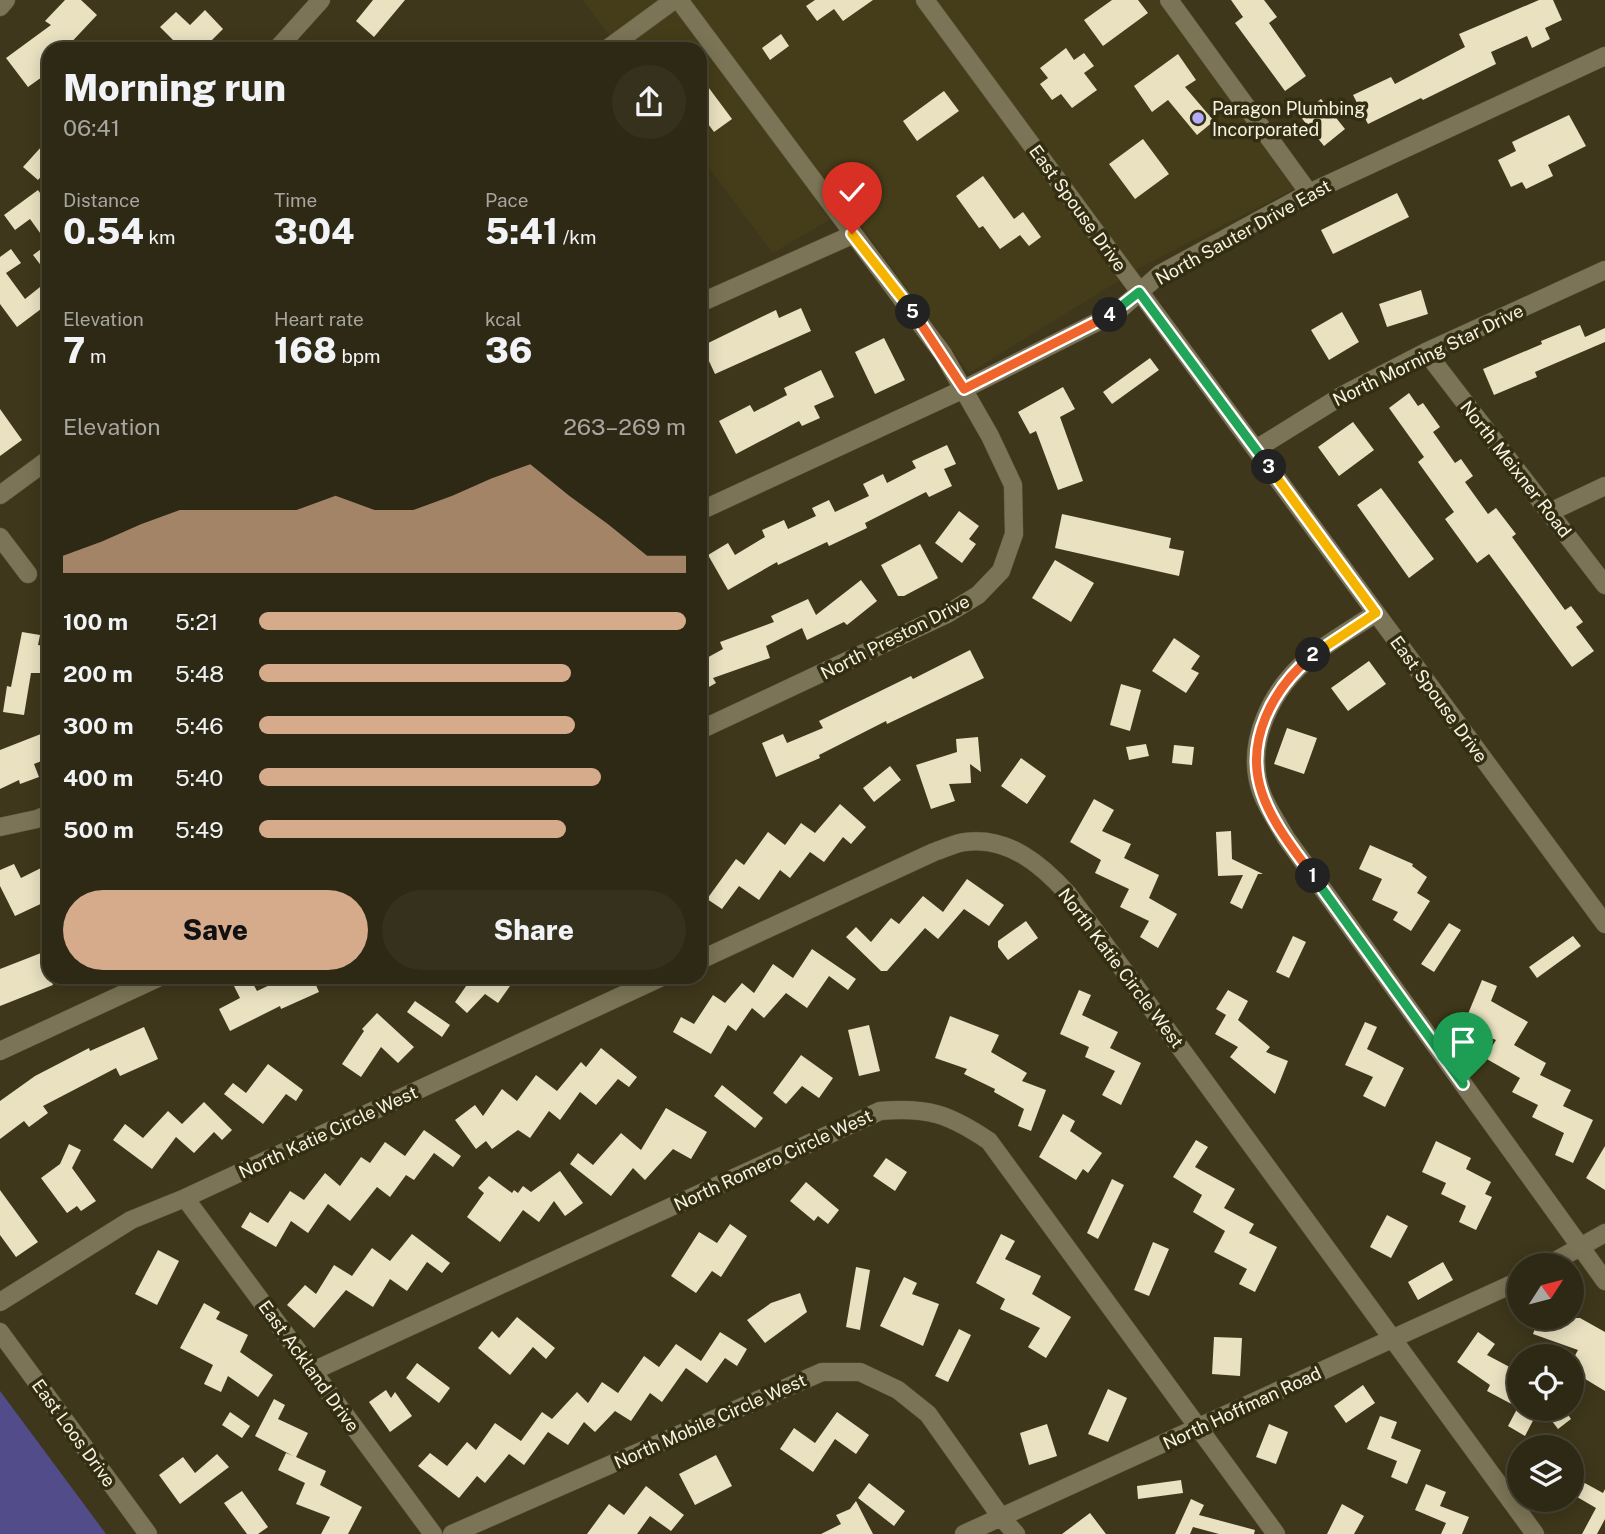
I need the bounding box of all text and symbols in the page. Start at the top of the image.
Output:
text: Morning run [63,65,286,110]
button: share [612,65,686,139]
place label: Paragon Plumbing Incorporated [1212,98,1365,140]
marker: Paragon Plumbing Incorporated [1190,110,1206,126]
text: 06:41 [63,114,120,141]
street label: East Spouse Drive [1025,141,1131,275]
pin [822,162,882,234]
icon: check [833,173,871,211]
street label: North Sauter Drive East [1152,175,1334,289]
text: Distance [63,189,140,211]
text: Time [274,189,317,211]
text: Pace [485,189,528,211]
text: 0.54 [63,211,144,252]
text: 3:04 [274,211,354,252]
text: 5:41 [485,211,558,252]
text: km [144,226,176,248]
text: /km [558,226,596,248]
pin: 5 [895,294,930,330]
pin: 4 [1092,298,1128,332]
text: 5 [906,300,919,322]
street label: North Morning Star Drive [1329,300,1527,410]
text: 4 [1103,303,1116,325]
text: Elevation [63,308,144,330]
text: Heart rate [274,308,364,330]
text: kcal [485,308,522,330]
text: 7 [63,330,85,371]
text: 168 [274,330,337,371]
text: 36 [485,330,532,371]
text: m [85,345,106,367]
text: bpm [337,345,381,367]
street label: North Meixner Road [1456,397,1576,541]
text: Elevation [63,413,161,440]
text: 263–269 m [563,413,686,440]
pin: 3 [1252,449,1286,484]
text: 3 [1262,455,1275,477]
street label: North Preston Drive [817,590,973,684]
text: 100 m [63,608,128,635]
text: 5:21 [175,608,218,635]
street label: East Spouse Drive [1386,632,1492,766]
pin: 2 [1296,638,1330,672]
text: 2 [1306,643,1319,665]
text: 200 m [63,660,133,687]
text: 5:48 [175,660,224,687]
text: 300 m [63,712,134,739]
text: 5:46 [175,712,224,739]
text: 400 m [63,764,133,791]
text: 5:40 [175,764,223,791]
text: 500 m [63,816,134,843]
text: 5:49 [175,816,224,843]
pin: 1 [1296,858,1330,894]
text: 1 [1308,864,1317,886]
street label: North Katie Circle West [1054,884,1188,1052]
button: Save [63,890,368,970]
button: Share [382,890,686,970]
pin [1433,1012,1493,1084]
icon: arrive [1444,1023,1482,1061]
street label: North Katie Circle West [235,1081,421,1183]
street label: North Romero Circle West [671,1105,875,1215]
north arrow [1507,1253,1584,1330]
map controls [1507,1253,1584,1512]
street label: East Ackland Drive [254,1296,364,1436]
button: locate [1507,1344,1584,1421]
street label: North Hoffman Road [1159,1362,1325,1454]
street label: North Mobile Circle West [611,1369,809,1473]
street label: East Loos Drive [28,1375,120,1491]
button: layers [1507,1435,1584,1512]

